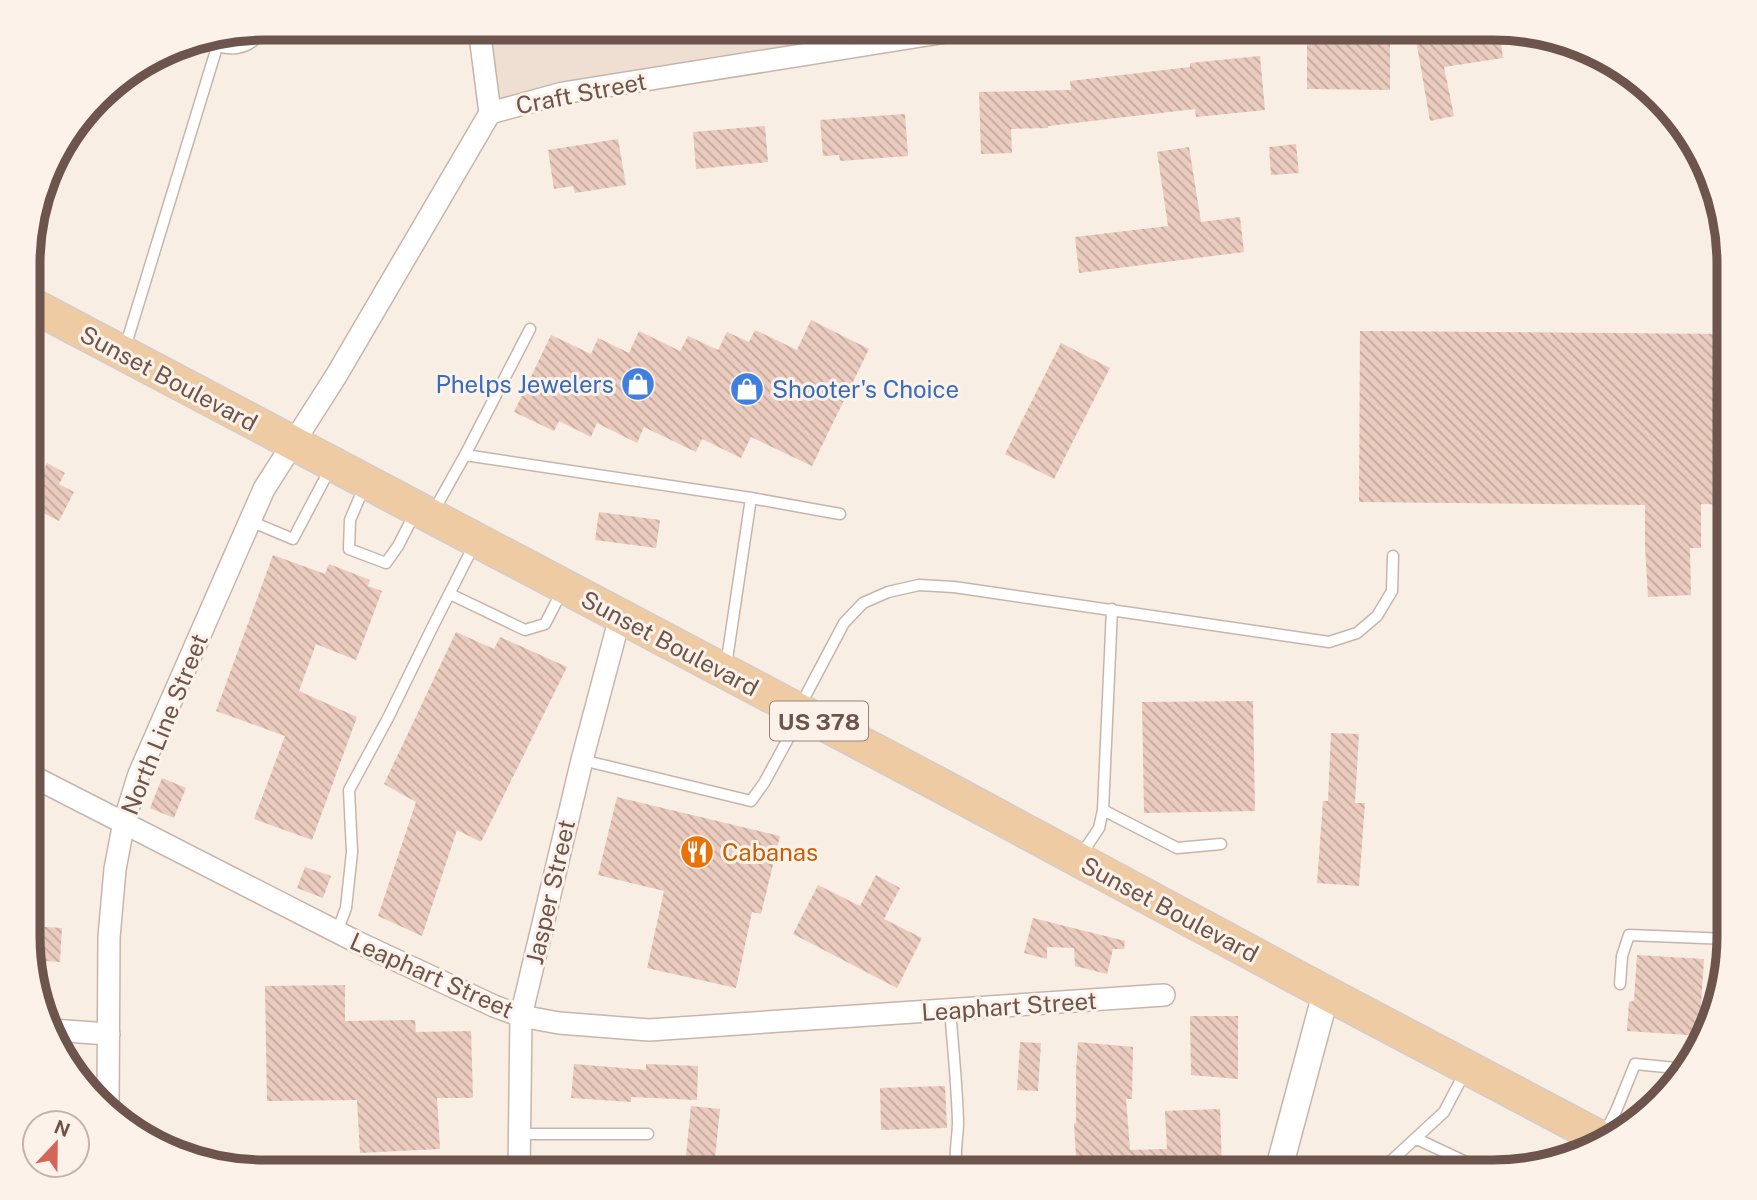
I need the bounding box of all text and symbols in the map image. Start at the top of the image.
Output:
street label: Craft Street [513,67,649,119]
street label: Sunset Boulevard [76,319,262,437]
shop icon: Phelps Jewelers [619,365,657,403]
place label: Phelps Jewelers [435,370,614,398]
shop icon: Shooter's Choice [728,370,766,408]
place label: Shooter's Choice [772,375,959,403]
street label: Sunset Boulevard [577,584,763,702]
street label: North Line Street [115,629,213,819]
road number: US 378 [770,702,868,740]
street label: Jasper Street [520,817,580,967]
restaurant icon: Cabanas [678,833,716,871]
place label: Cabanas [722,838,818,866]
street label: Sunset Boulevard [1077,850,1263,968]
street label: Leaphart Street [346,926,518,1024]
street label: Leaphart Street [920,986,1098,1026]
north arrow [21,1109,91,1179]
text: N [51,1115,73,1141]

